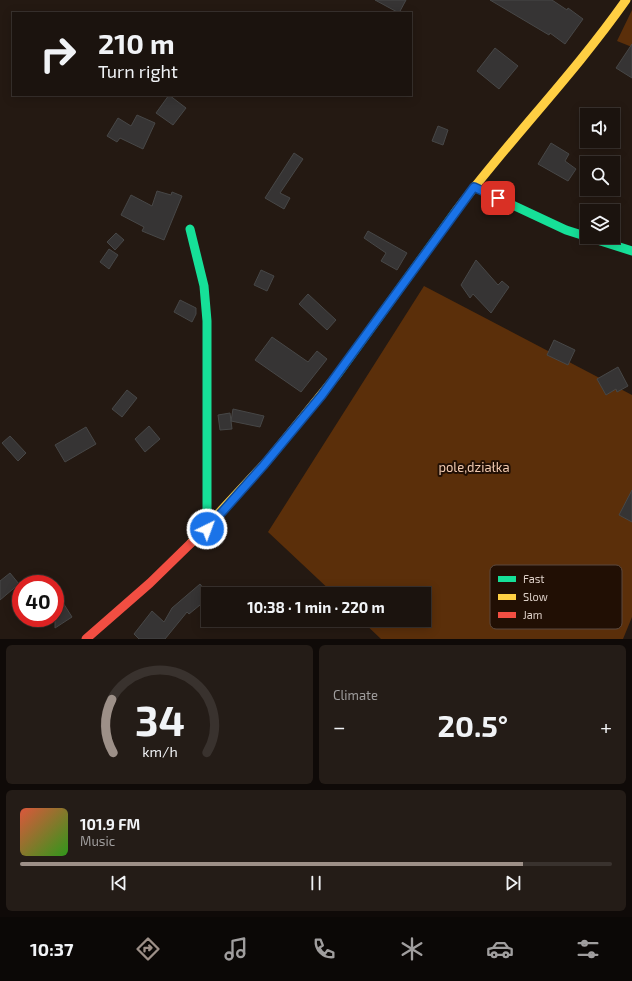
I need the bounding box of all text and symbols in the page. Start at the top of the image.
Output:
text: 210 m [98,26,175,60]
icon: right [32,28,84,80]
text: Turn right [98,60,178,82]
map controls [580,108,620,244]
button: sound [580,108,620,148]
button: search [580,156,620,196]
pin [481,181,515,215]
icon: arrive [487,187,509,209]
button: layers [580,204,620,244]
park label: pole,działka [438,459,510,475]
position arrow [186,508,228,550]
legend [490,565,622,629]
text: Fast [523,572,545,585]
speed limit sign: 40 [12,575,64,627]
text: Slow [523,590,548,603]
text: 10:38 · 1 min · 220 m [247,598,385,616]
text: Jam [523,608,542,621]
text: Climate [333,687,378,703]
text: 34 [134,693,185,743]
text: 20.5° [438,707,508,743]
text: − [333,713,346,739]
text: + [600,713,612,739]
text: km/h [142,742,177,759]
text: 101.9 FM [80,815,140,833]
text: Music [80,833,115,849]
icon: previous [108,872,130,894]
icon: pause [305,872,327,894]
icon: next [502,872,524,894]
icon: directions [134,935,162,963]
icon: music [222,935,250,963]
icon: phone [310,935,338,963]
icon: climate [398,935,426,963]
icon: car [486,935,514,963]
icon: filters [574,935,602,963]
text: 10:37 [30,938,74,960]

